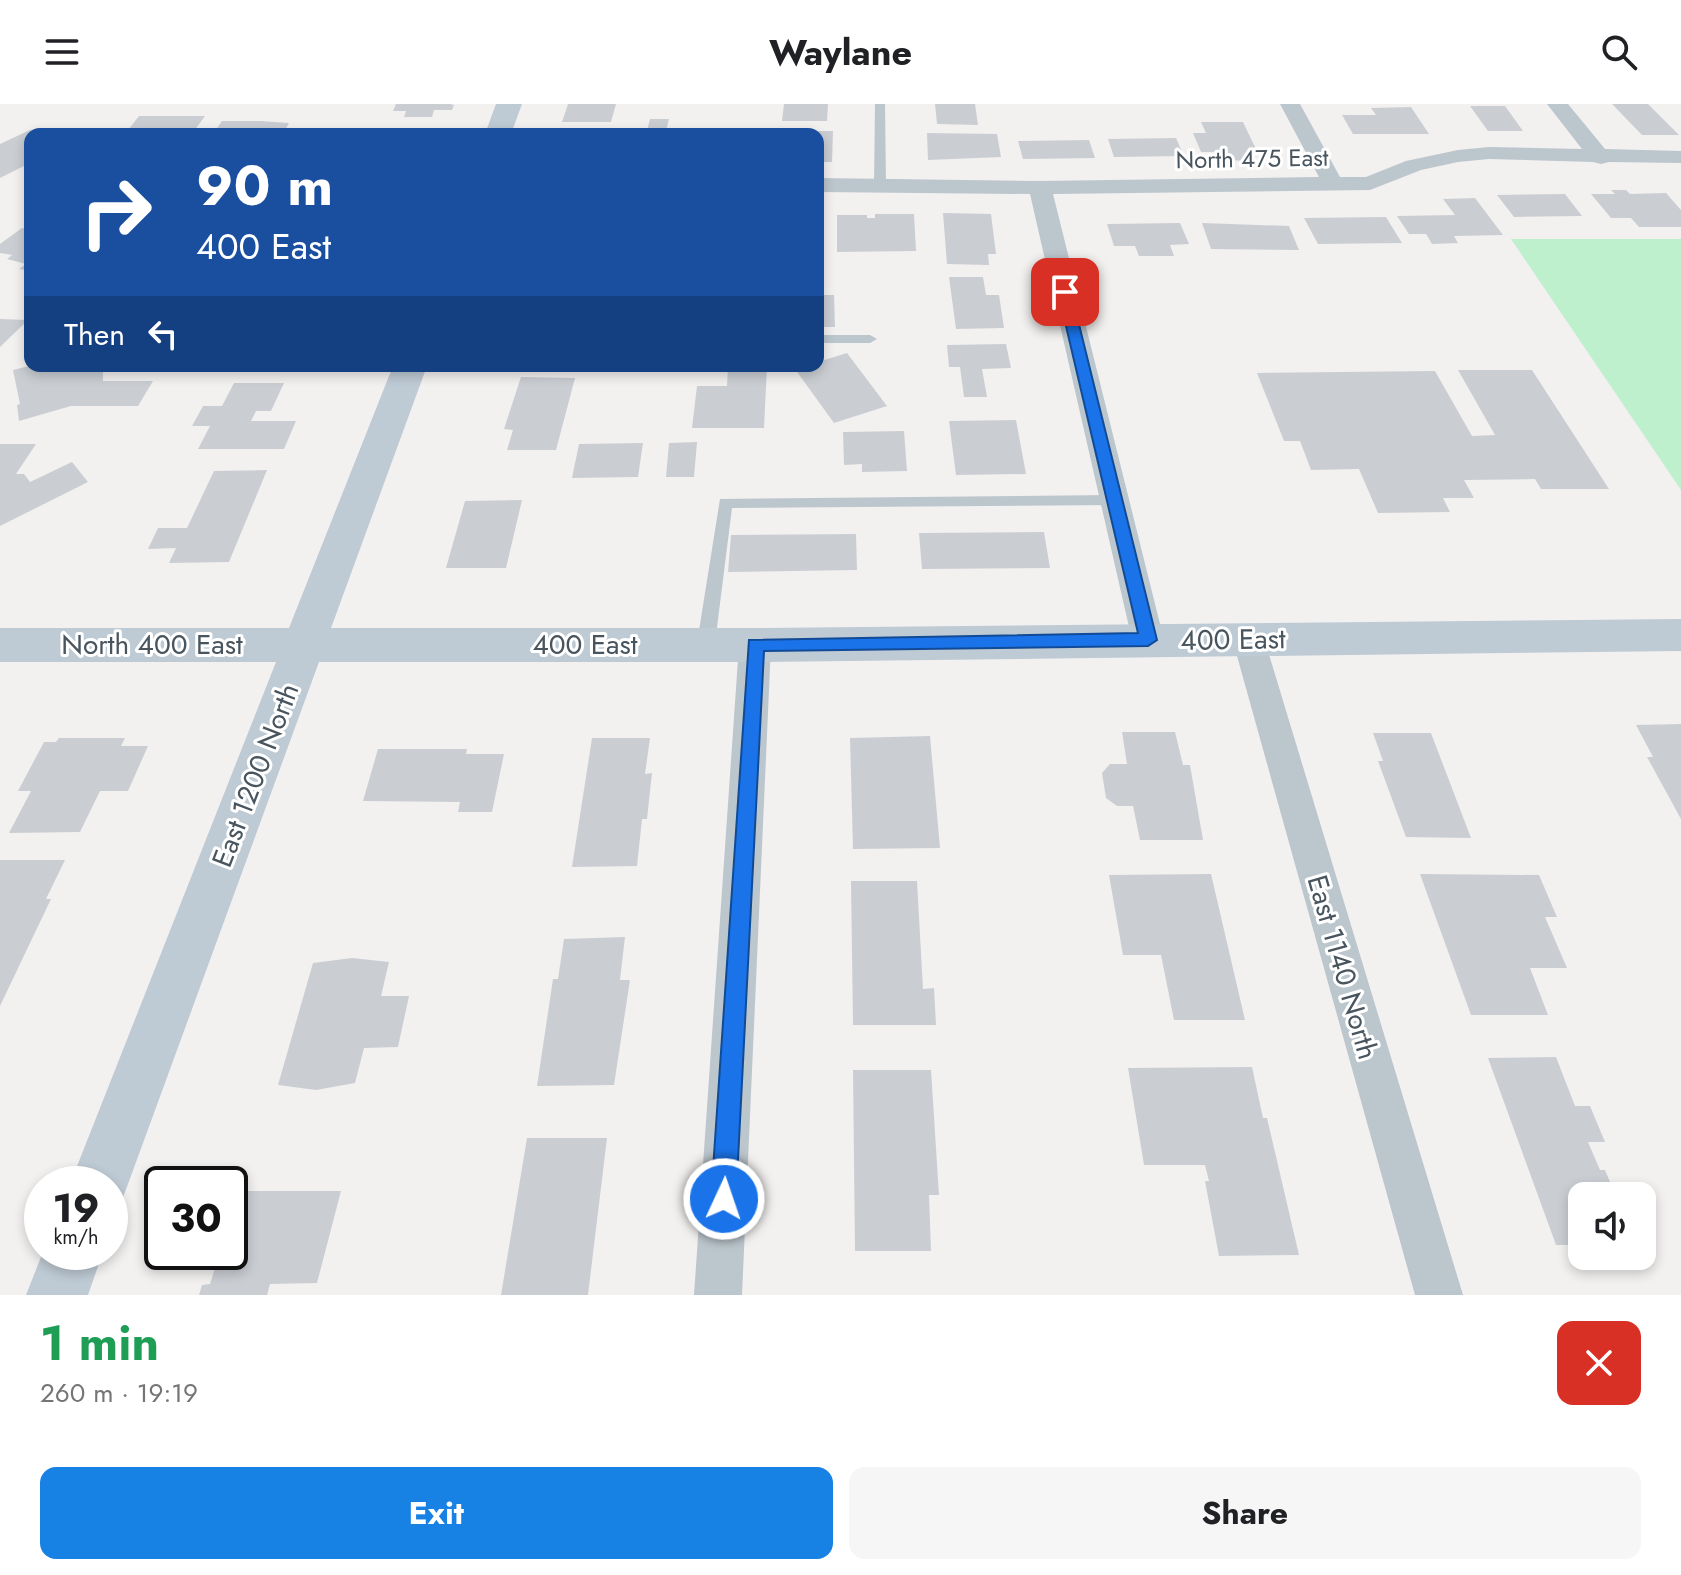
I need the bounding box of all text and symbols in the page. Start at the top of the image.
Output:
text: Waylane [769,26,912,78]
icon: menu [40,30,84,74]
icon: search [1597,30,1641,74]
street label: North 475 East [1175,140,1329,177]
text: 90 m [196,145,333,226]
icon: right [64,160,168,264]
text: 400 East [196,220,331,272]
pin [1031,258,1099,326]
icon: arrive [1043,270,1087,314]
icon: left [141,312,185,356]
text: Then [64,313,125,356]
street label: 400 East [1180,618,1286,661]
street label: North 400 East [61,624,243,665]
street label: 400 East [532,624,638,665]
street label: East 1200 North [202,677,309,873]
street label: East 1140 North [1297,870,1388,1064]
position arrow [682,1157,766,1241]
speed limit sign: 30 [144,1166,248,1270]
text: 19 [52,1179,100,1237]
map controls [1568,1182,1656,1270]
button: sound [1568,1182,1656,1270]
text: km/h [53,1223,99,1252]
text: 1 min [40,1309,159,1378]
button: close [1557,1321,1641,1405]
text: 260 m · 19:19 [40,1374,198,1412]
button: Exit [40,1467,833,1559]
button: Share [849,1467,1641,1559]

